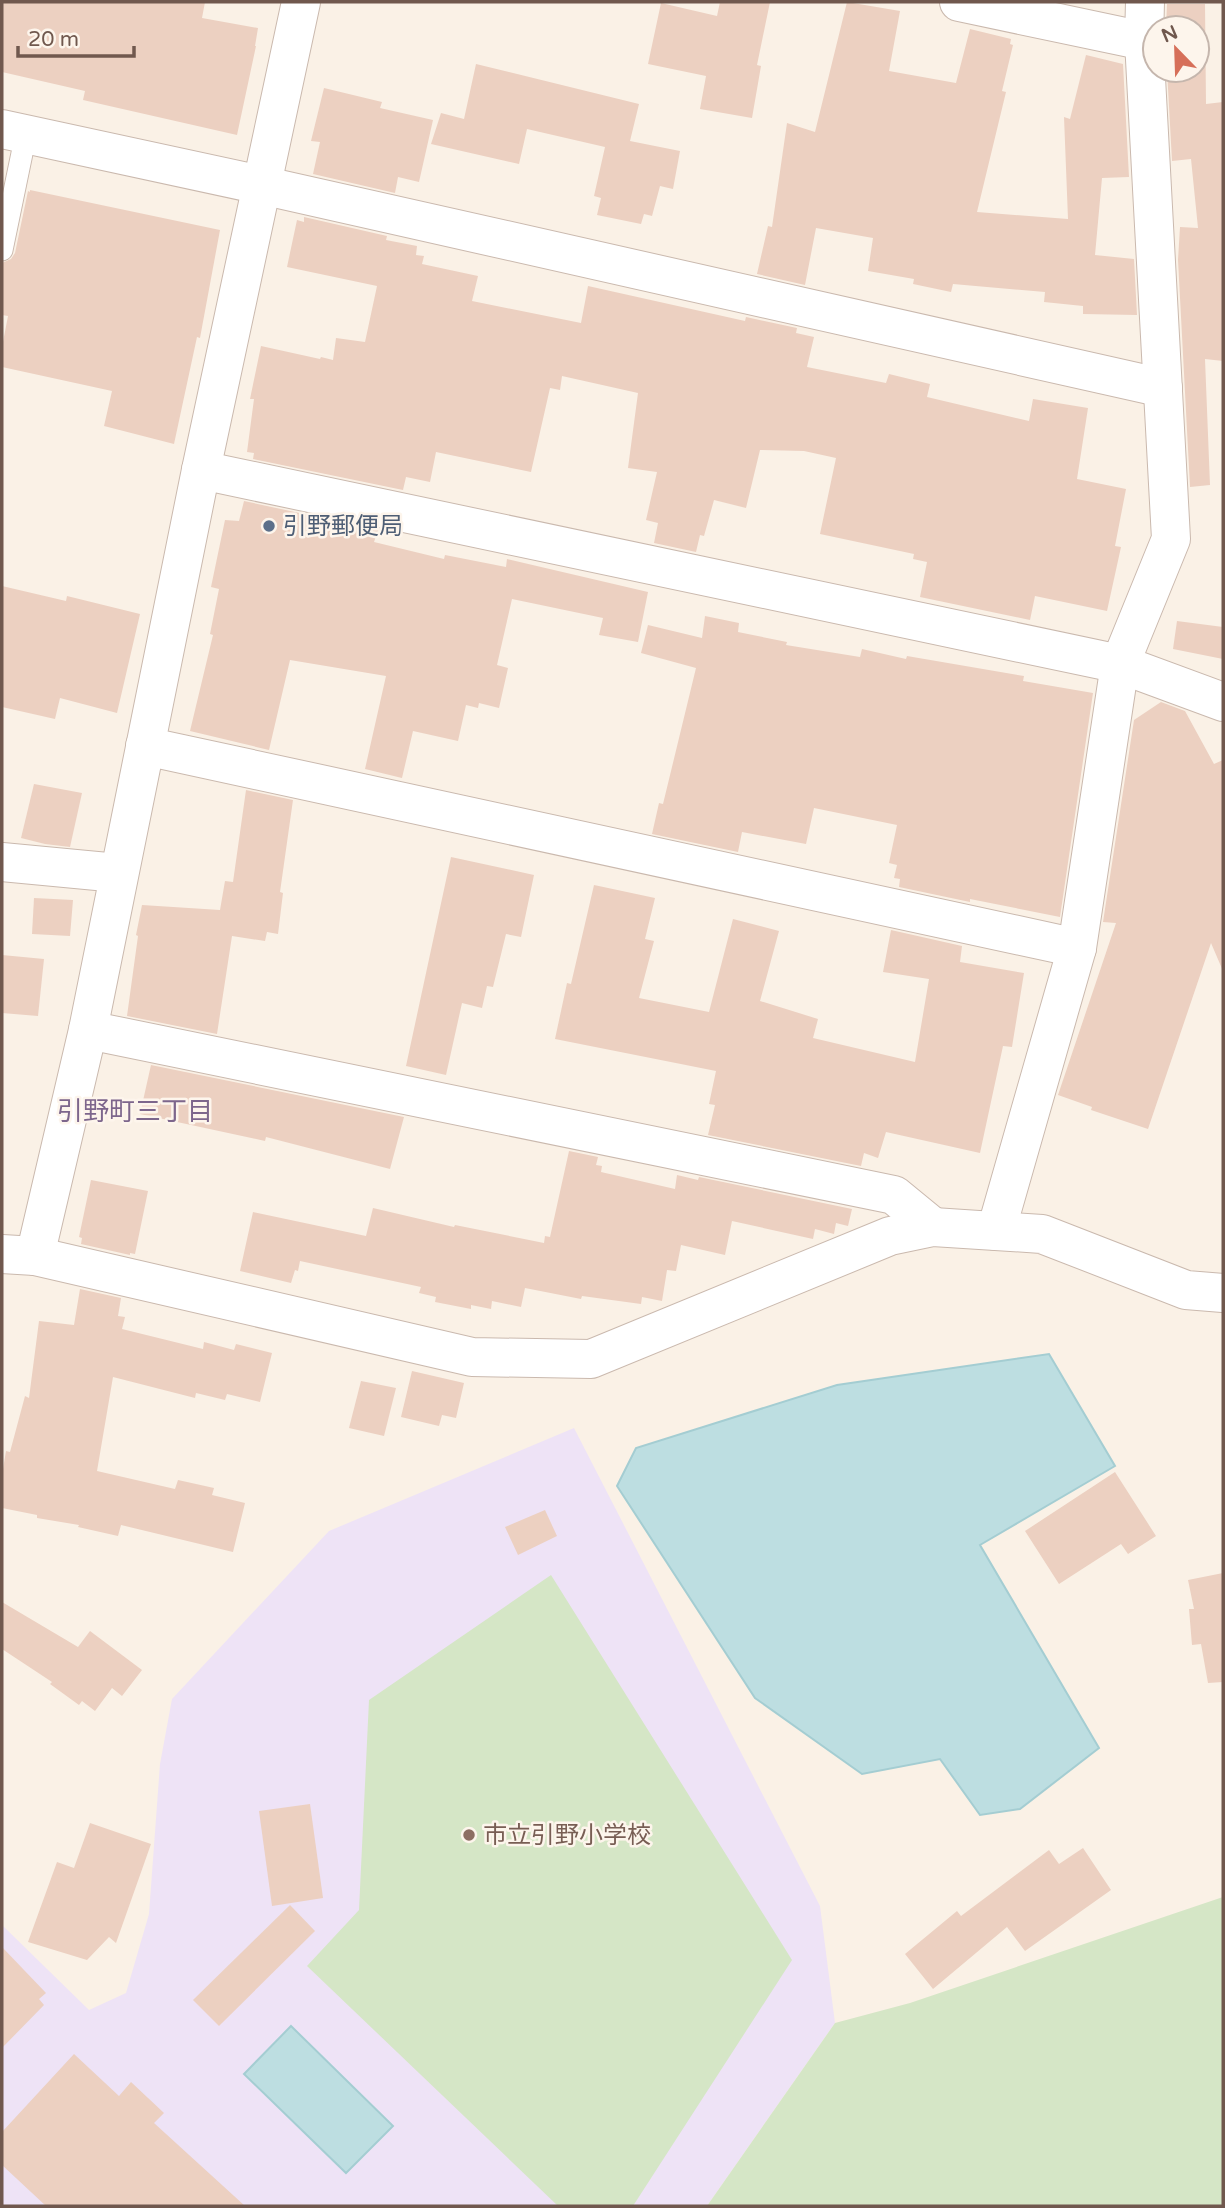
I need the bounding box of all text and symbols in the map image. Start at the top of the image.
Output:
scale bar [18,14,133,58]
north arrow [1141,14,1211,84]
text: N [1158,21,1181,47]
text: 20 m [28,27,79,52]
place label: 引野郵便局 [283,512,403,541]
marker: 引野郵便局 [261,518,277,534]
district label: 引野町三丁目 [57,1096,213,1127]
place label: 市立引野小学校 [483,1821,651,1850]
marker: 市立引野小学校 [461,1827,477,1843]

